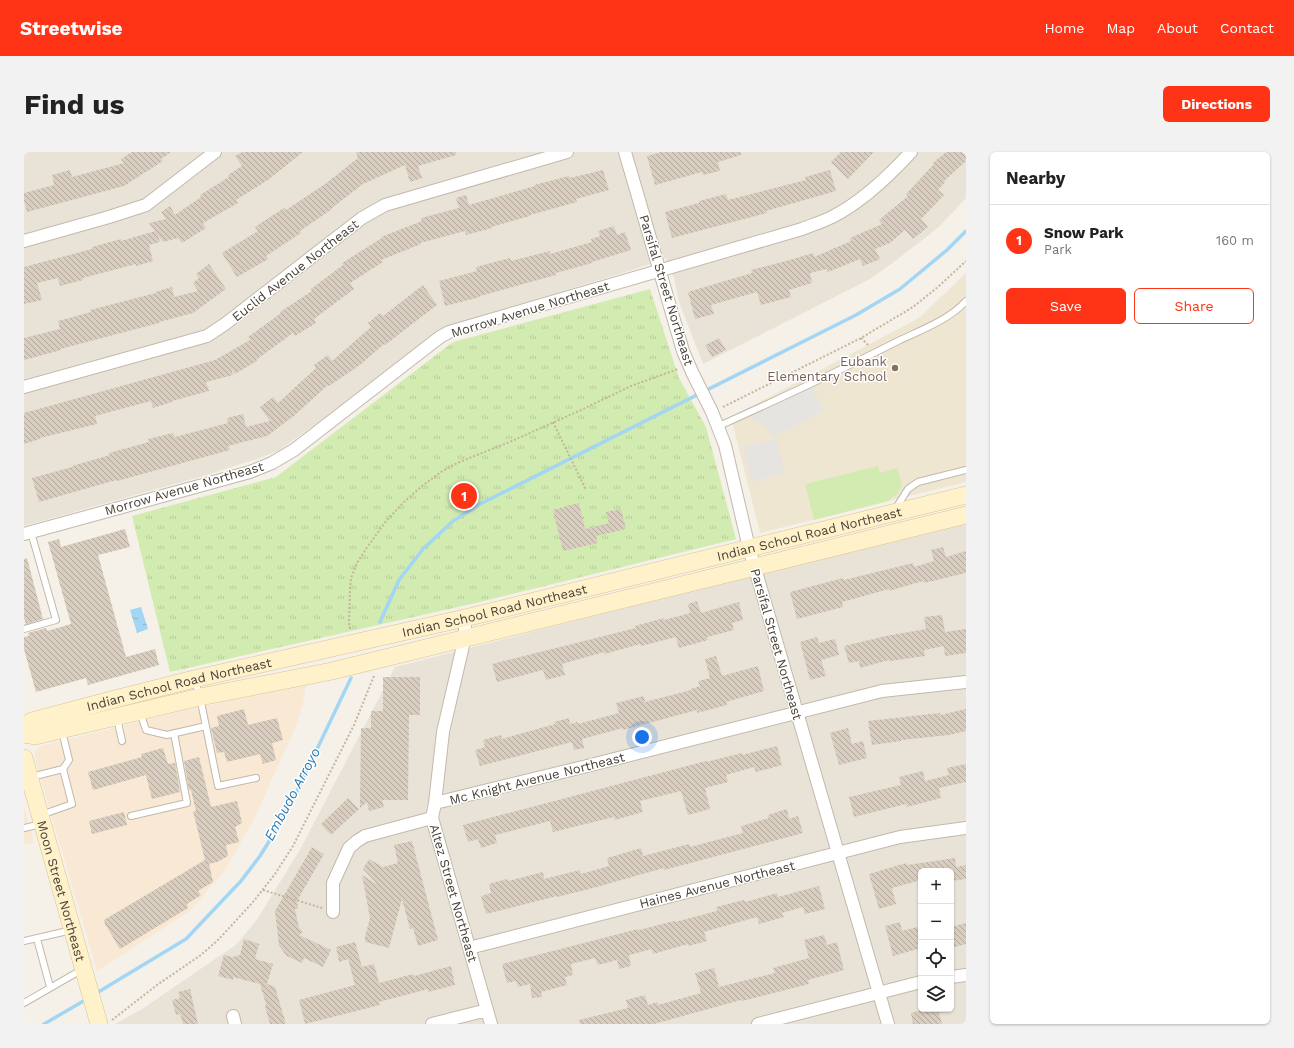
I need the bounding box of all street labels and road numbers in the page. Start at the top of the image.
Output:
street label: Parsifal Street Northeast [636,213,697,368]
street label: Euclid Avenue Northeast [229,216,362,324]
street label: Morrow Avenue Northeast [449,278,612,341]
street label: Morrow Avenue Northeast [103,458,266,518]
street label: Indian School Road Northeast [715,504,904,564]
street label: Parsifal Street Northeast [748,567,806,722]
street label: Indian School Road Northeast [401,581,589,640]
street label: Indian School Road Northeast [85,655,273,714]
street label: Mc Knight Avenue Northeast [448,749,627,808]
street label: Moon Street Northeast [34,819,88,964]
street label: Altez Street Northeast [427,822,481,964]
street label: Haines Avenue Northeast [638,858,797,911]

